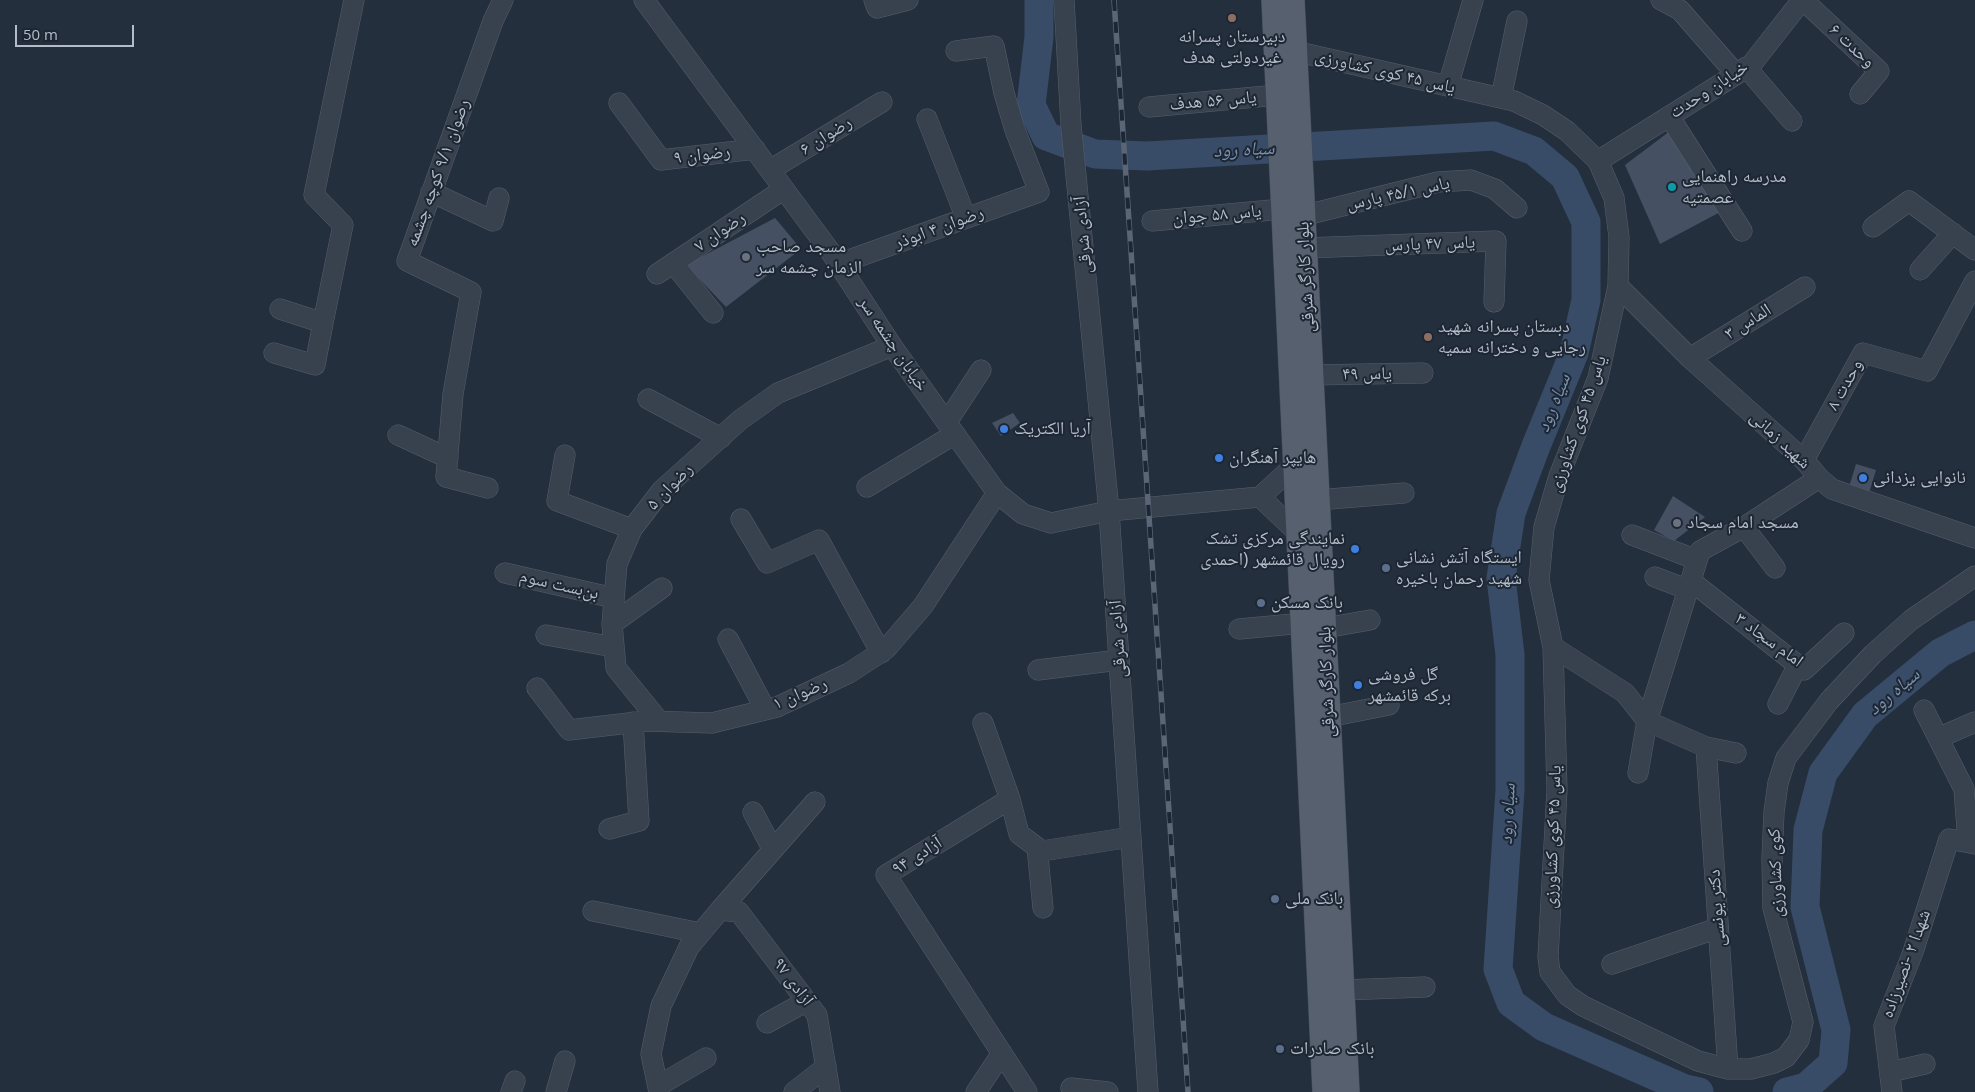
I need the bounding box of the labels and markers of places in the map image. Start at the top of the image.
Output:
marker: دبیرستان پسرانه غیردولتی هدف [1226,12,1238,24]
place label: دبیرستان پسرانه غیردولتی هدف [1178,26,1286,68]
place label: مدرسه راهنمایی عصمتیه [1682,166,1787,208]
marker: مدرسه راهنمایی عصمتیه [1666,181,1678,193]
place label: مسجد صاحب الزمان چشمه سر [756,236,862,278]
marker: مسجد صاحب الزمان چشمه سر [740,251,752,263]
place label: دبستان پسرانه شهید رجایی و دخترانه سمیه [1438,316,1586,358]
marker: دبستان پسرانه شهید رجایی و دخترانه سمیه [1422,331,1434,343]
place label: آریا الکتریک [1014,418,1091,440]
marker: آریا الکتریک [998,423,1010,435]
place label: هایپر آهنگران [1229,447,1316,469]
marker: هایپر آهنگران [1213,452,1225,464]
place label: نانوایی یزدانی [1873,467,1966,489]
marker: نانوایی یزدانی [1857,472,1869,484]
place label: مسجد امام سجاد [1687,512,1799,534]
marker: مسجد امام سجاد [1671,517,1683,529]
place label: نمایندگی مرکزی تشک رویال قائمشهر (احمدی [1200,528,1345,570]
marker: نمایندگی مرکزی تشک رویال قائمشهر (احمدی [1349,543,1361,555]
place label: ایستگاه آتش نشانی شهید رحمان باخیره [1396,547,1522,590]
marker: ایستگاه آتش نشانی شهید رحمان باخیره [1380,562,1392,574]
place label: بانک مسکن [1271,592,1343,614]
marker: بانک مسکن [1255,597,1267,609]
place label: گل فروشی برکه قائمشهر [1368,664,1451,706]
marker: گل فروشی برکه قائمشهر [1352,679,1364,691]
place label: بانک ملی [1285,888,1343,910]
marker: بانک ملی [1269,893,1281,905]
place label: بانک صادرات [1290,1038,1374,1060]
marker: بانک صادرات [1274,1043,1286,1055]

